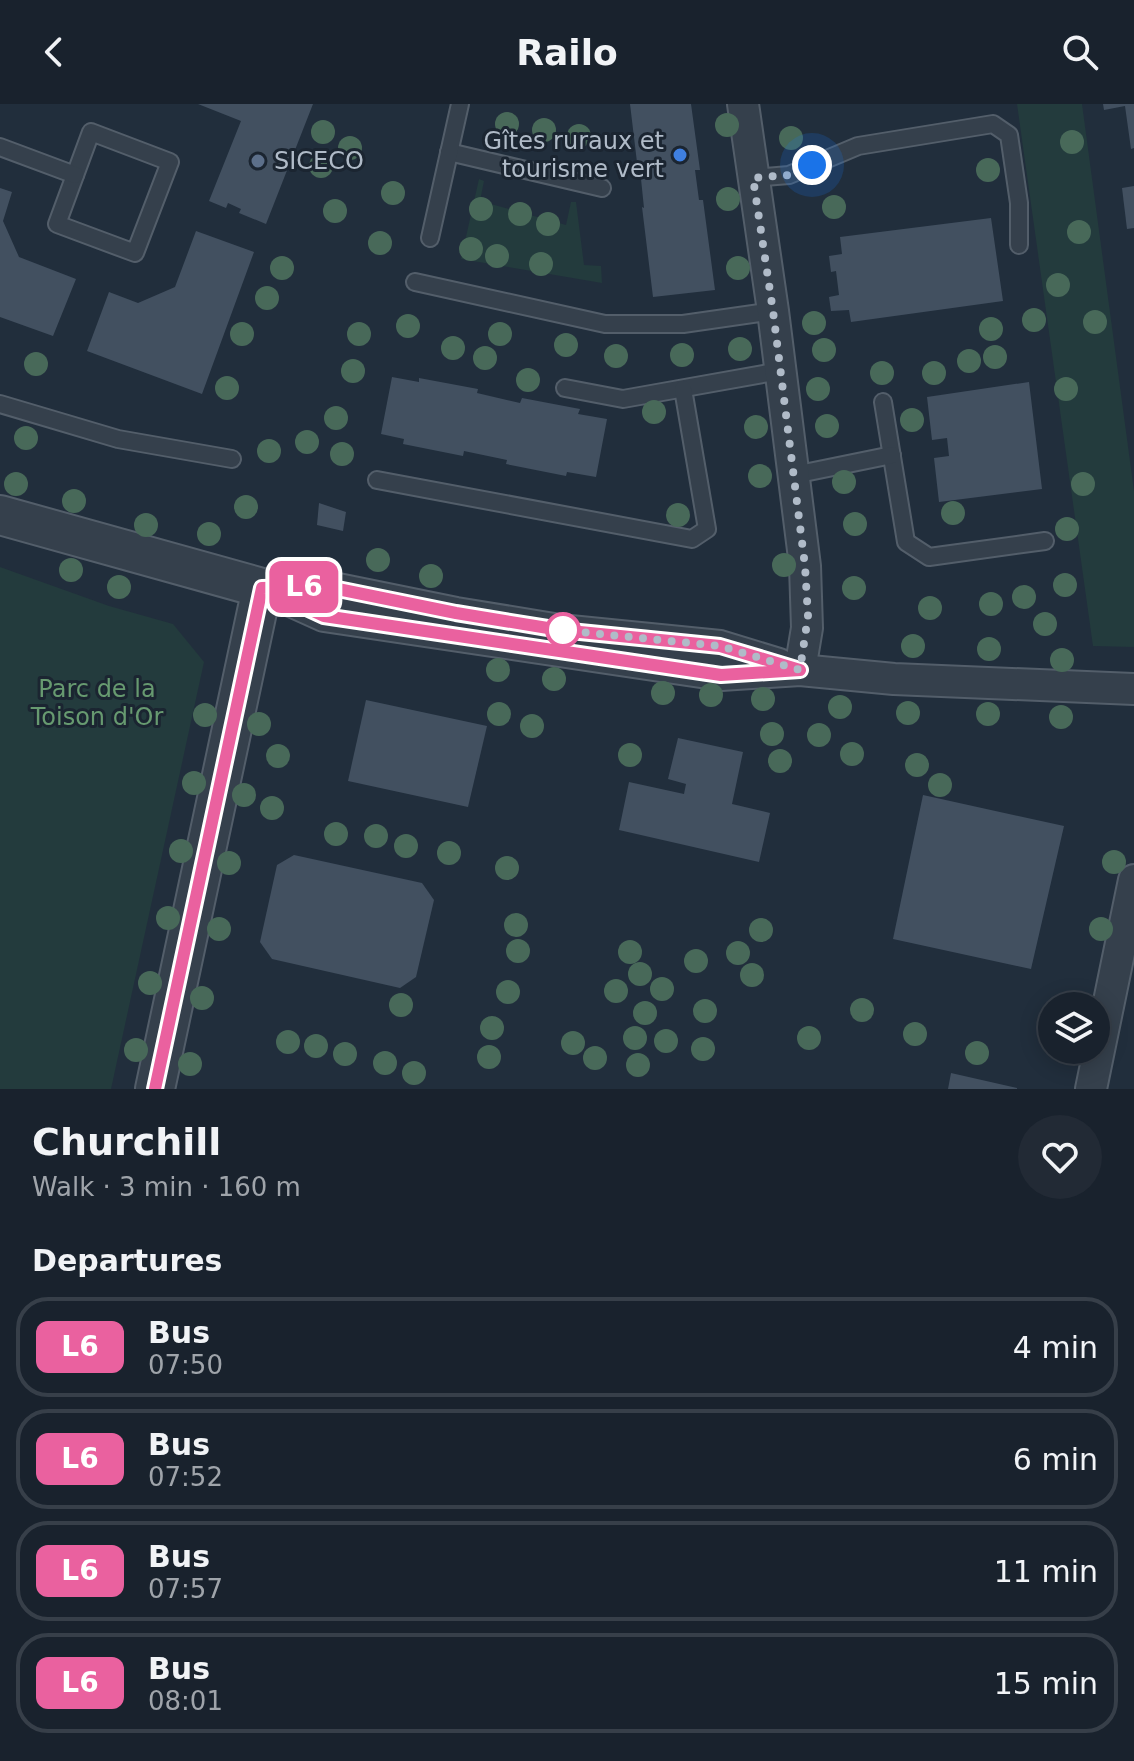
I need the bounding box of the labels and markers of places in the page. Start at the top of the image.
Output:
place label: Gîtes ruraux et tourisme vert [484,127,664,183]
marker: Gîtes ruraux et tourisme vert [671,146,689,164]
place label: SICECO [274,147,364,175]
marker: SICECO [249,152,267,170]
unlabelled marker [546,613,580,647]

